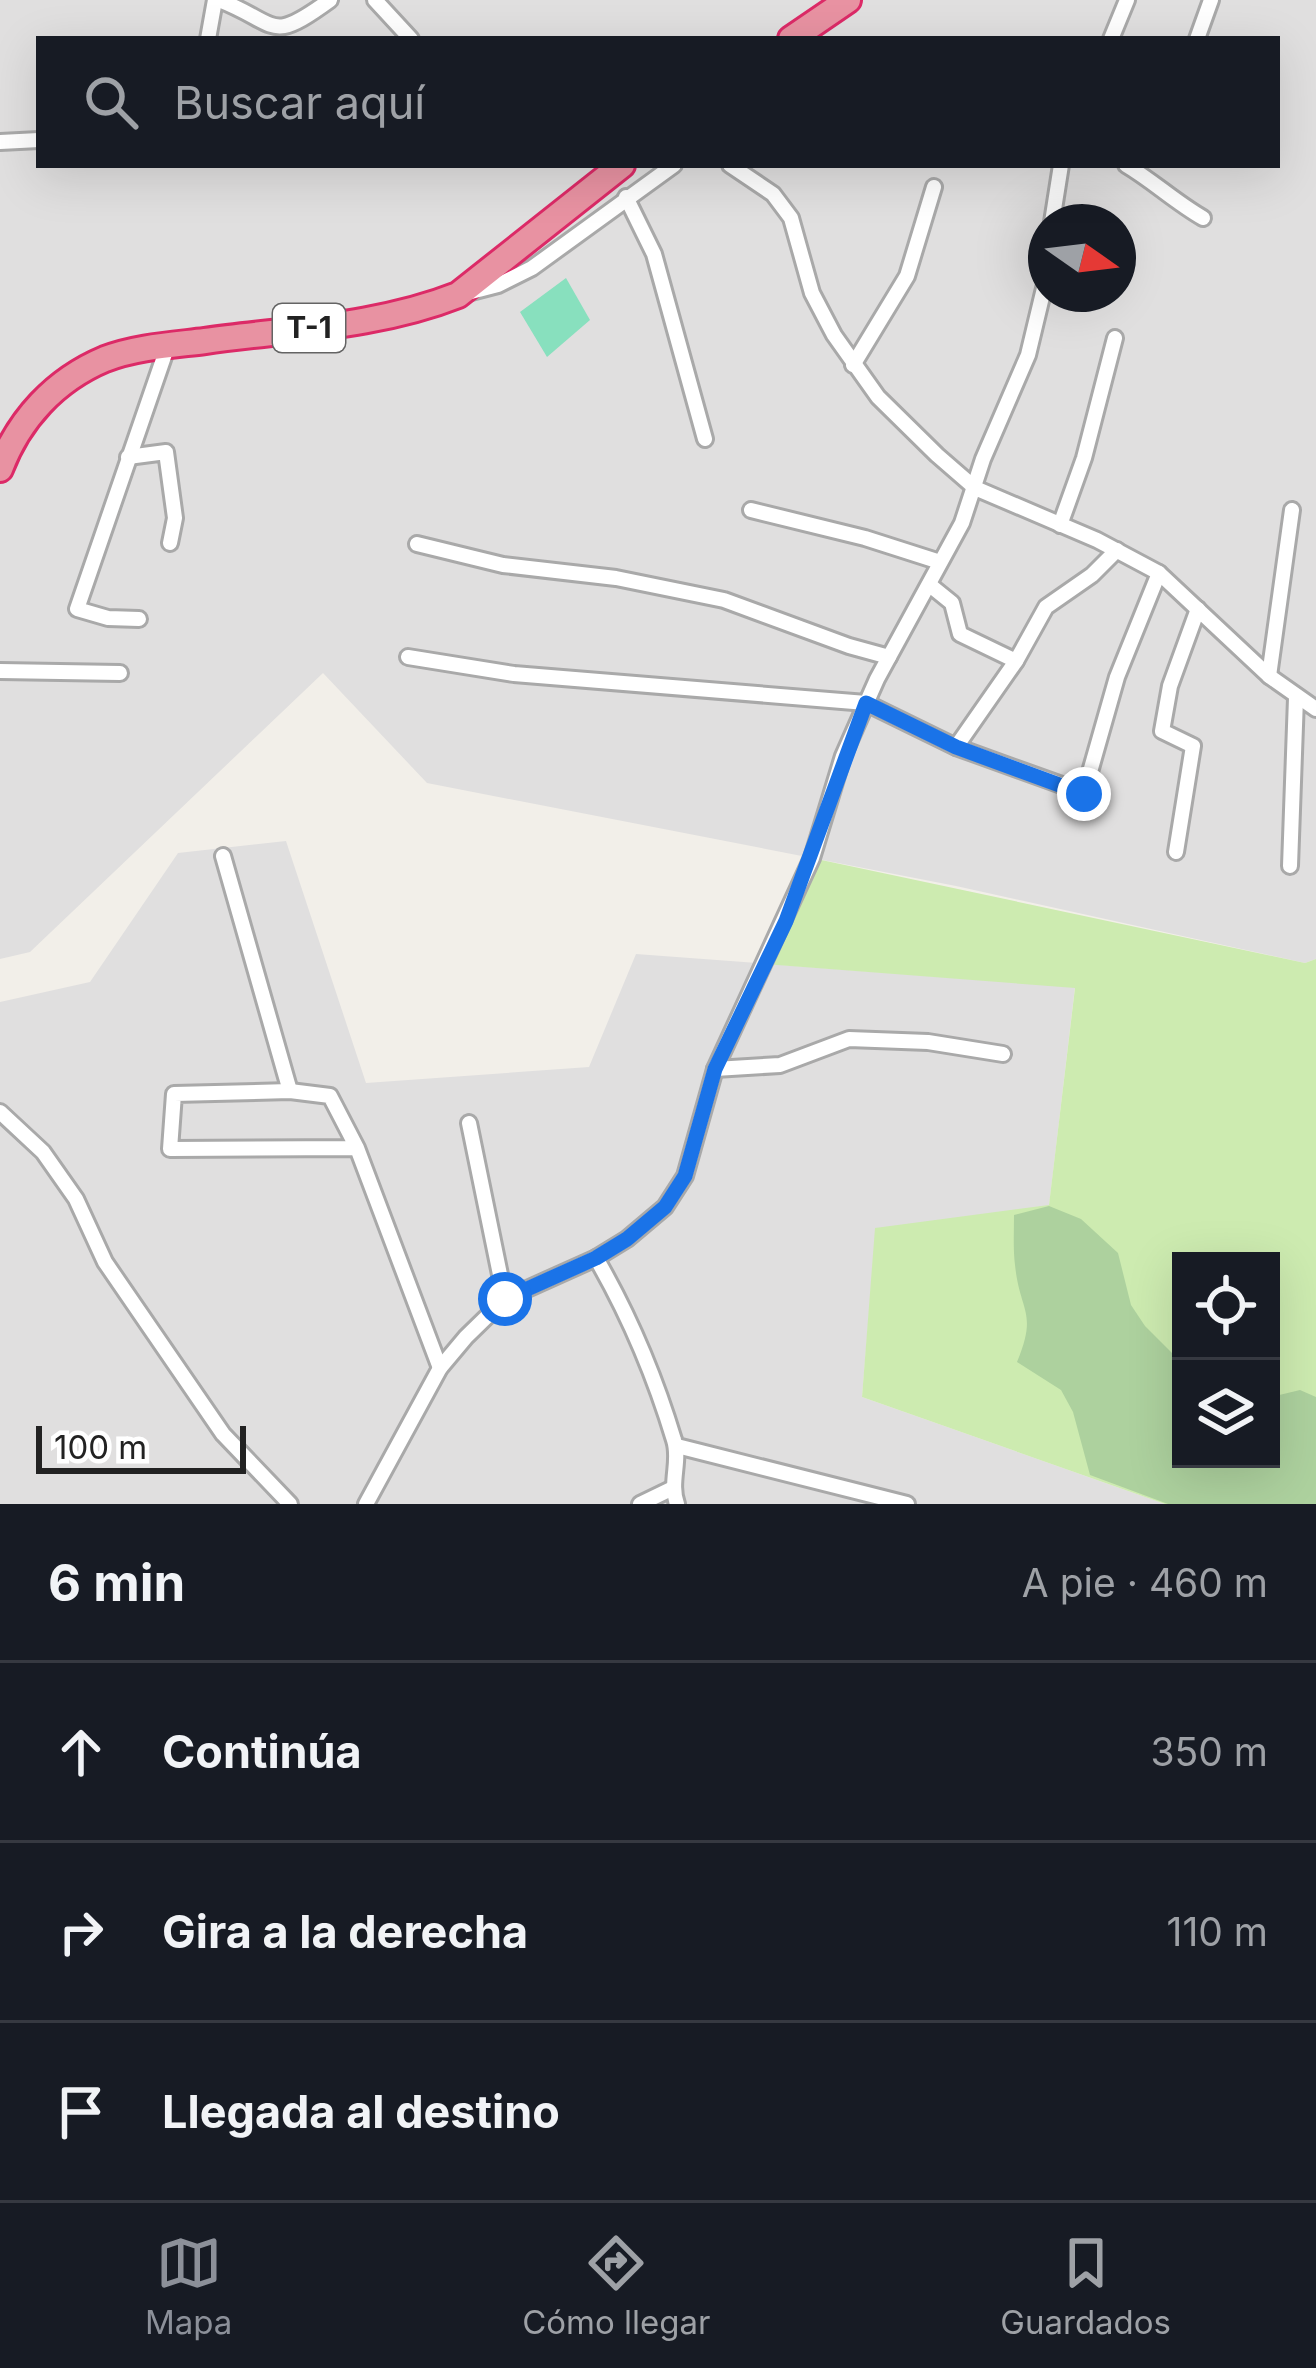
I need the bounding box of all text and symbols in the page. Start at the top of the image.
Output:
search box [36,36,1280,168]
icon: search [78,69,144,135]
text: Buscar aquí [174,75,425,130]
north arrow [1028,204,1136,312]
road number: T-1 [273,304,345,352]
route end [1057,767,1111,821]
map controls [1172,1252,1280,1468]
button: locate [1172,1252,1280,1360]
route start [478,1272,532,1326]
button: layers [1172,1360,1280,1468]
scale bar [36,1420,246,1473]
text: 100 m [54,1427,147,1467]
text: 6 min [48,1552,185,1613]
text: A pie · 460 m [1022,1559,1268,1606]
icon: ahead [48,1719,114,1785]
text: Continúa [162,1724,362,1779]
text: 350 m [1150,1728,1268,1775]
icon: right [48,1899,114,1965]
text: Gira a la derecha [162,1904,528,1959]
text: 110 m [1167,1908,1268,1955]
icon: arrive [48,2079,114,2145]
text: Llegada al destino [162,2084,560,2139]
tab: Mapa [145,2230,232,2342]
tab: Cómo llegar [522,2230,710,2342]
tab: Guardados [1000,2230,1171,2342]

